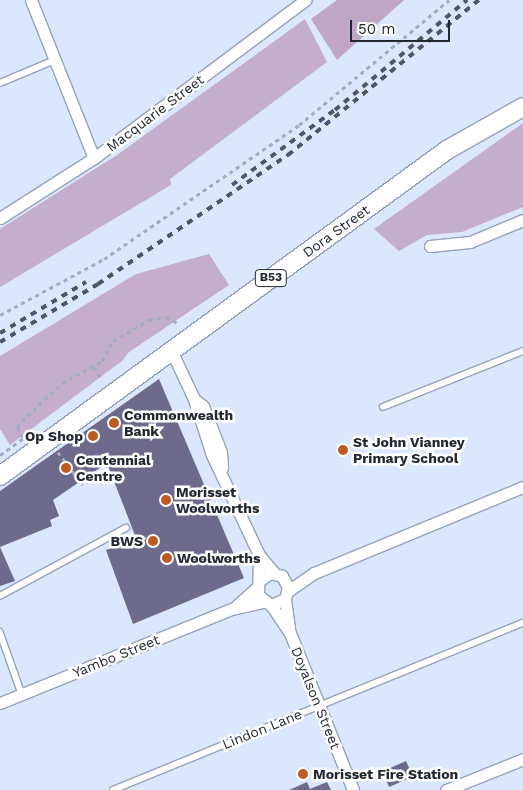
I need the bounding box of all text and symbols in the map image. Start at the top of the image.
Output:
scale bar [353,10,453,42]
text: 50 m [358,20,395,38]
street label: Macquarie Street [103,71,207,155]
street label: Dora Street [299,201,373,261]
road number: B53 [255,268,287,288]
place label: Commonwealth Bank [124,407,233,440]
marker: Commonwealth Bank [108,417,120,429]
place label: Op Shop [25,428,83,444]
marker: Op Shop [87,430,99,442]
place label: St John Vianney Primary School [353,434,465,467]
marker: St John Vianney Primary School [337,444,349,456]
place label: Centennial Centre [76,452,151,484]
marker: Centennial Centre [60,462,72,474]
place label: Morisset Woolworths [176,484,259,516]
marker: Morisset Woolworths [160,494,172,506]
place label: BWS [111,533,143,549]
marker: BWS [147,535,159,547]
place label: Woolworths [177,550,260,566]
marker: Woolworths [161,552,173,564]
street label: Yambo Street [70,631,162,681]
street label: Doyalson Street [288,644,344,752]
street label: Lindon Lane [220,705,304,753]
place label: Morisset Fire Station [313,766,458,782]
marker: Morisset Fire Station [297,768,309,780]

